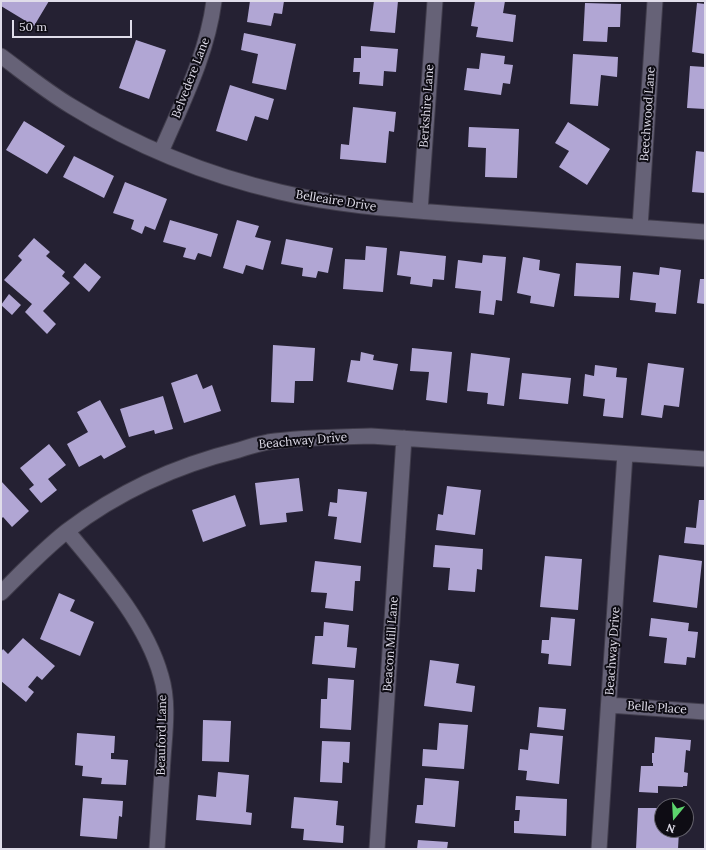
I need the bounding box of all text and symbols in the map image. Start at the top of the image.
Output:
scale bar [14,12,134,38]
text: 50 m [19,19,47,34]
street label: Belvedere Lane [169,36,213,120]
street label: Berkshire Lane [417,64,437,148]
street label: Beechwood Lane [638,66,658,162]
street label: Belleaire Drive [295,188,377,214]
street label: Beachway Drive [258,430,348,452]
street label: Beacon Mill Lane [380,596,402,692]
street label: Beachway Drive [603,606,623,696]
street label: Beauford Lane [154,694,170,776]
street label: Belle Place [627,699,687,717]
north arrow [654,798,694,838]
text: N [664,820,677,836]

